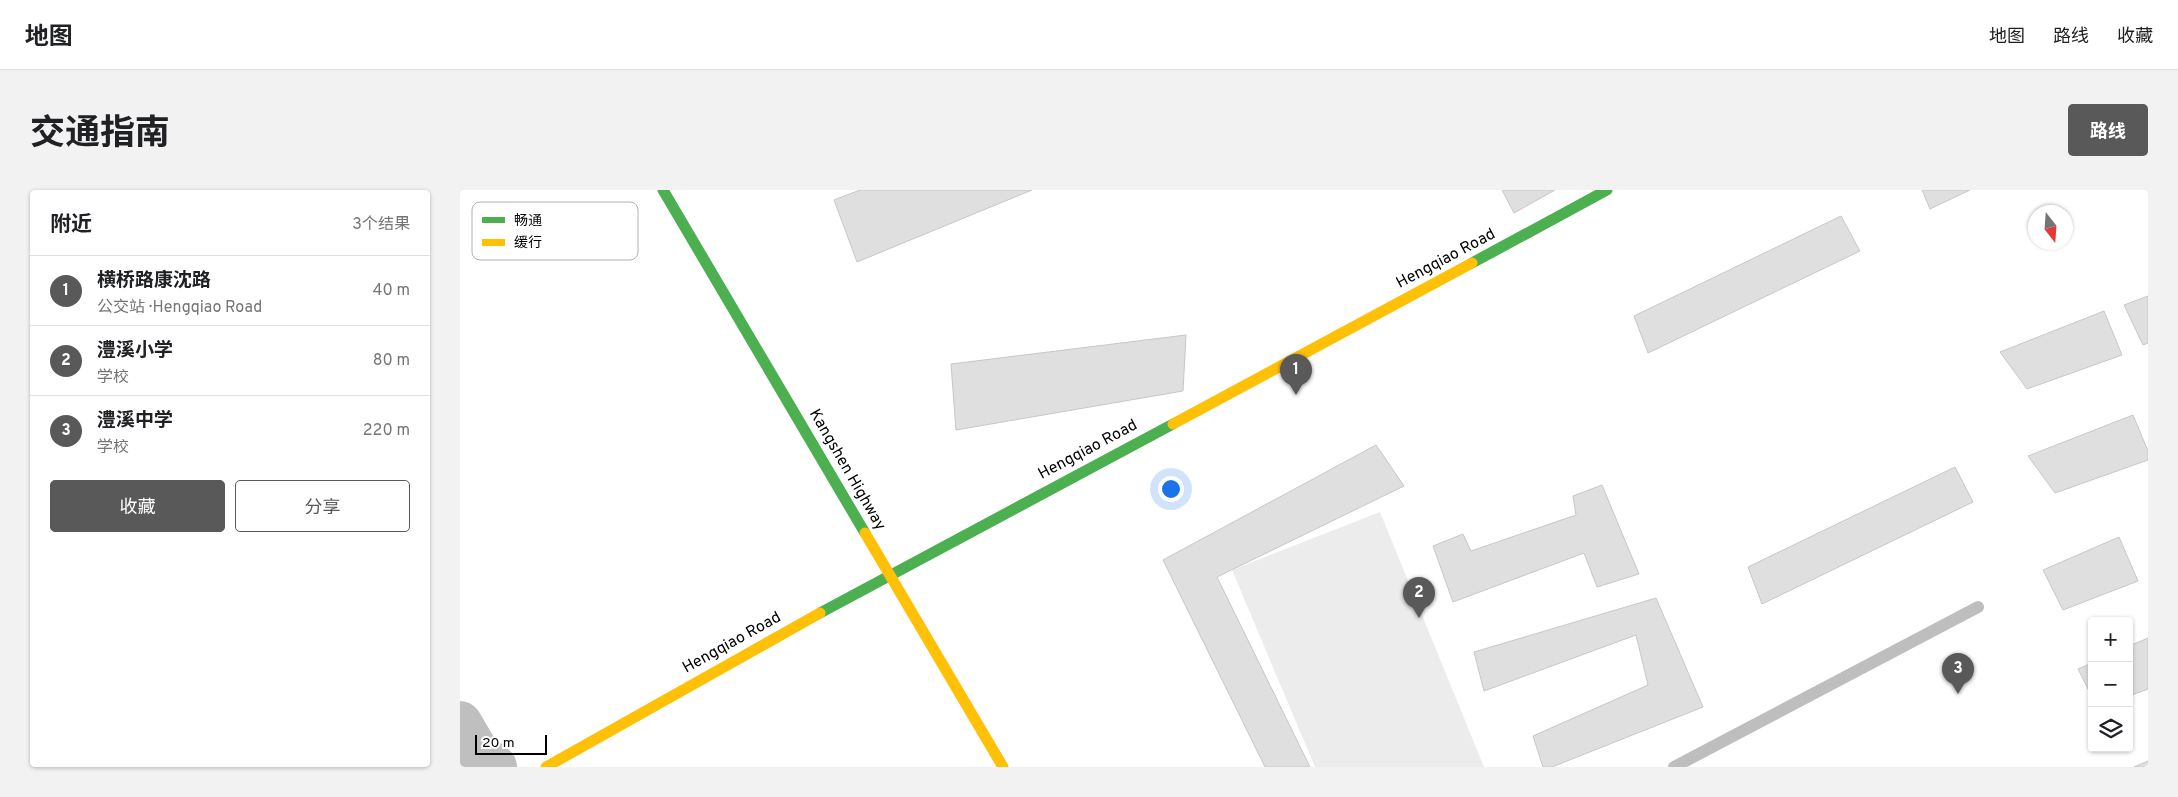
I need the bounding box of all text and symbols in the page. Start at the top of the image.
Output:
text: 地图 [25,23,73,53]
text: 地图 [1989,26,2025,49]
text: 路线 [2053,26,2089,49]
text: 收藏 [2117,26,2153,49]
button: 路线 [2068,104,2148,156]
text: 交通指南 [30,113,170,157]
legend [472,202,638,260]
north arrow [2028,205,2073,250]
text: 附近 [50,212,92,239]
text: 畅通 [514,213,542,230]
text: 3个结果 [352,215,410,235]
street label: Hengqiao Road [1393,224,1499,294]
text: 缓行 [514,235,542,252]
text: 横桥路康沈路 [97,269,211,293]
text: 1 [63,281,69,301]
text: 40 m [372,281,410,301]
text: 公交站 · Hengqiao Road [97,298,262,318]
text: 澧溪小学 [97,339,173,363]
text: 2 [61,351,71,371]
text: 80 m [373,351,410,371]
pin: 1 [1280,354,1312,395]
text: 学校 [97,368,129,388]
street label: Kangshen Highway [804,406,890,534]
text: 澧溪中学 [97,409,173,433]
street label: Hengqiao Road [1035,415,1141,485]
text: 3 [61,421,71,441]
text: 220 m [363,421,410,441]
text: 学校 [97,438,129,458]
your location [1158,476,1184,502]
button: 收藏 [50,480,225,532]
button: 分享 [235,480,410,532]
pin: 2 [1403,577,1435,618]
street label: Hengqiao Road [679,608,785,678]
map controls [2088,617,2133,752]
button: + [2088,617,2133,662]
pin: 3 [1942,653,1974,694]
button: − [2088,662,2133,707]
button: layers [2088,707,2133,752]
scale bar [475,732,548,755]
text: 20 m [482,735,515,752]

